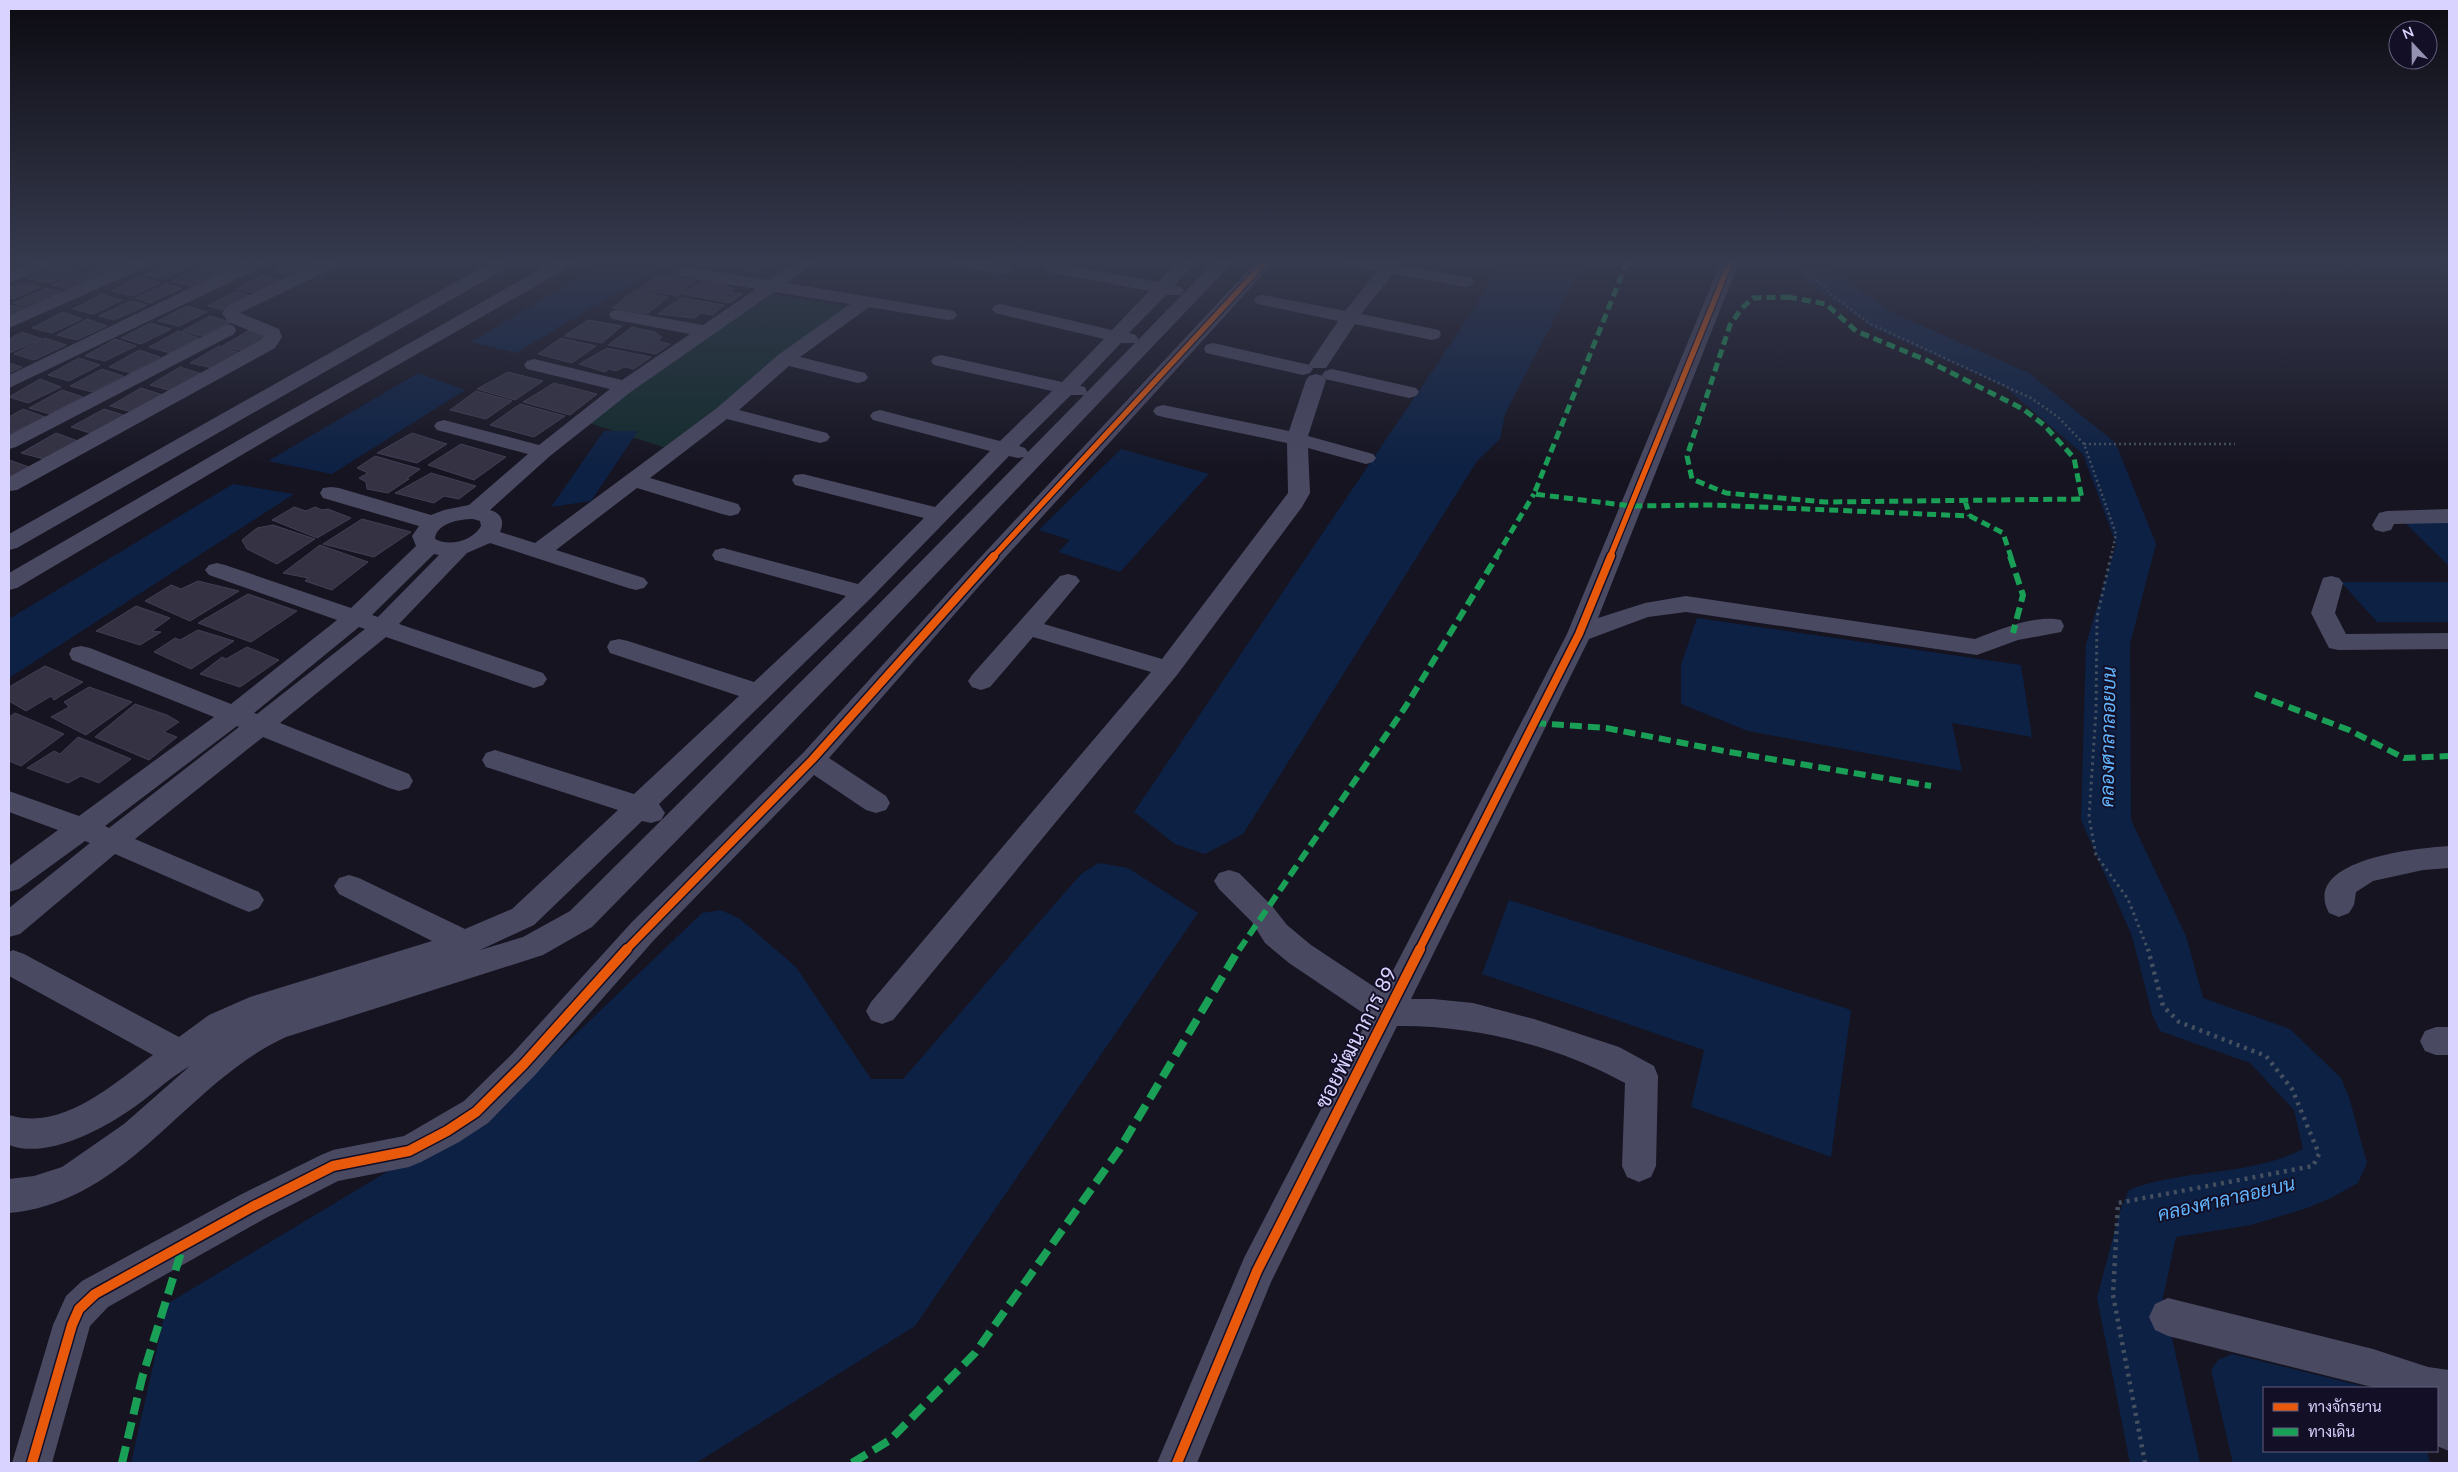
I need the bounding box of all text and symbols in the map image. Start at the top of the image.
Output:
north arrow [2388,20,2438,70]
text: N [2400,23,2416,42]
water label: คลองศาลาลอยบน [2094,667,2120,807]
street label: ซอยพัฒนาการ 89 [1309,962,1401,1112]
water label: คลองศาลาลอยบน [2155,1171,2297,1225]
legend [2263,1387,2438,1452]
text: ทางจักรยาน [2308,1397,2382,1415]
text: ทางเดิน [2308,1422,2355,1440]

